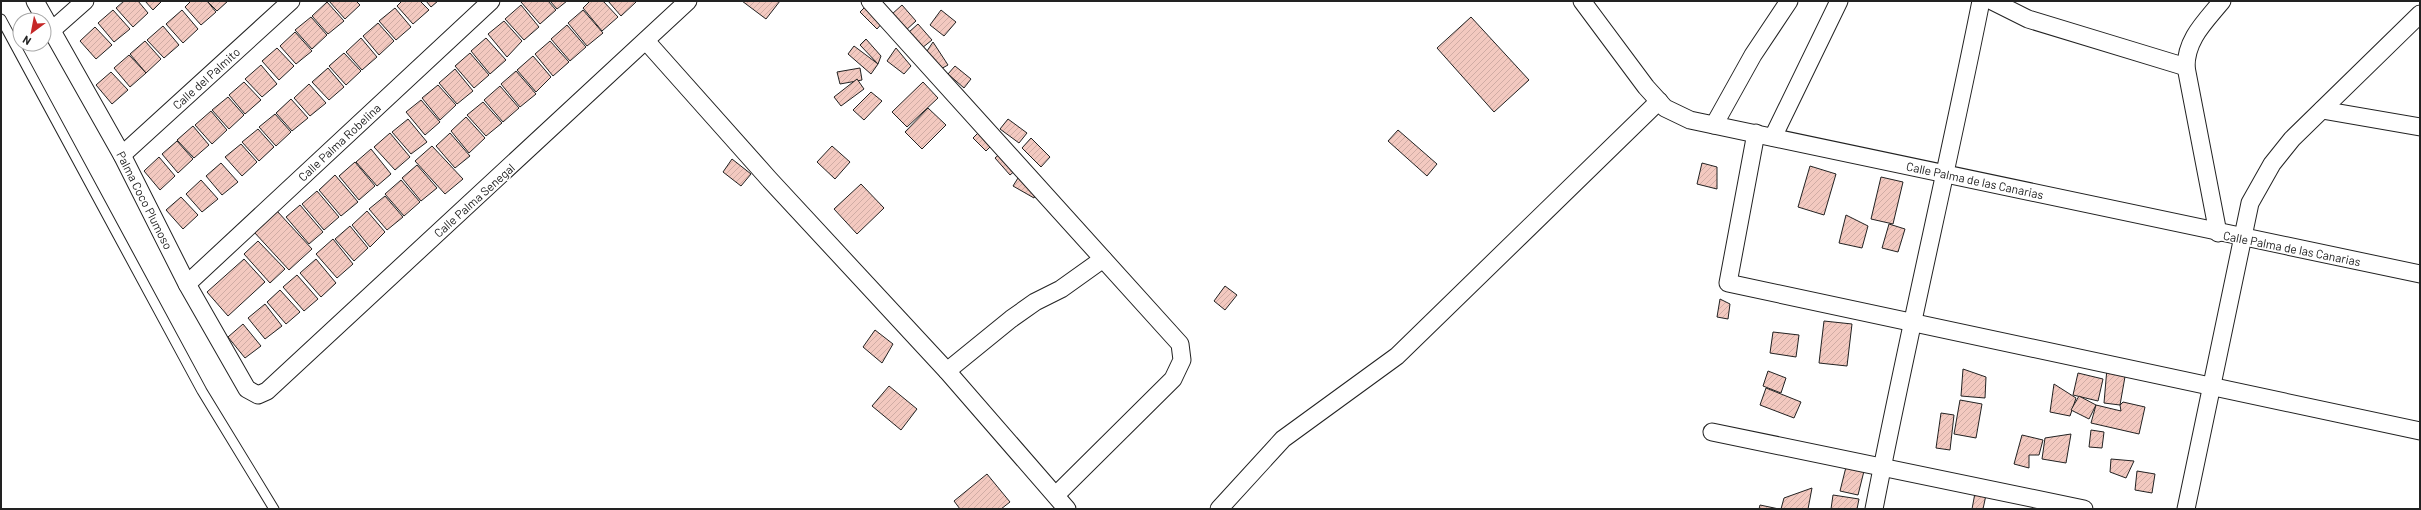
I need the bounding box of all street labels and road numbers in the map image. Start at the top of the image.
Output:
street label: Calle del Palmito [170,44,242,112]
street label: Calle Palma Robelina [295,100,383,184]
street label: Palma Coco Plumoso [114,149,176,251]
street label: Calle Palma de las Canarias [1905,159,2045,201]
street label: Calle Palma Senegal [431,160,517,240]
street label: Calle Palma de las Canarias [2222,228,2362,268]

